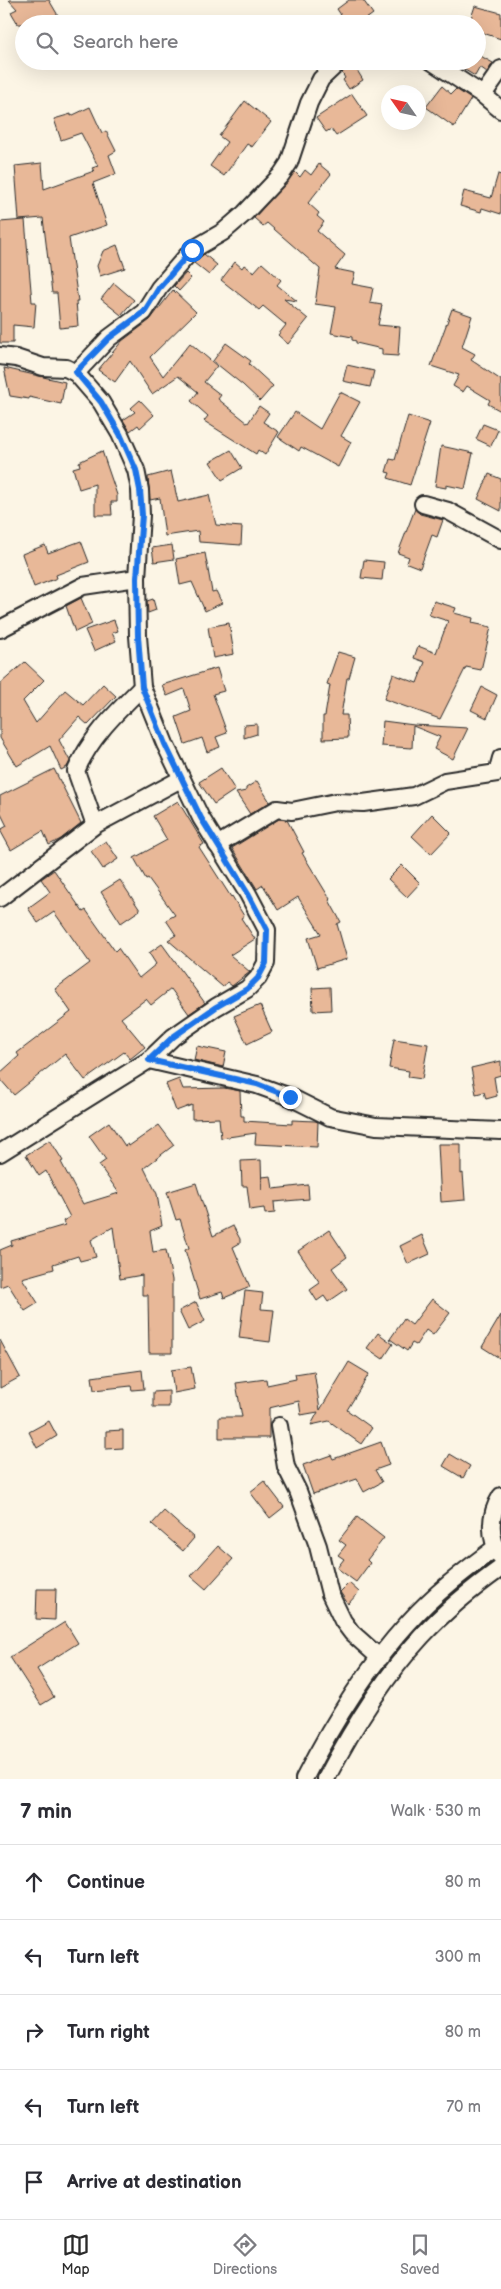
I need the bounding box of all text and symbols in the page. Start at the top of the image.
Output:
search box [15,15,486,70]
icon: search [33,29,61,57]
text: Search here [73,31,178,54]
north arrow [381,85,426,130]
route start [181,239,204,262]
route end [279,1086,302,1109]
text: 7 min [20,1799,72,1824]
text: Walk · 530 m [390,1802,481,1821]
icon: ahead [20,1868,48,1896]
text: Continue [67,1871,145,1894]
text: 80 m [445,1873,481,1892]
icon: left [20,1943,48,1971]
text: Turn left [67,1946,139,1969]
text: 300 m [435,1948,481,1967]
icon: right [20,2018,48,2046]
text: Turn right [67,2021,150,2044]
text: 80 m [445,2023,481,2042]
icon: left [20,2093,48,2121]
text: Turn left [67,2096,139,2119]
text: 70 m [446,2098,481,2117]
icon: arrive [20,2168,48,2196]
text: Arrive at destination [67,2171,242,2194]
tab: Map [62,2231,90,2278]
tab: Directions [213,2231,277,2278]
tab: Saved [400,2231,439,2278]

